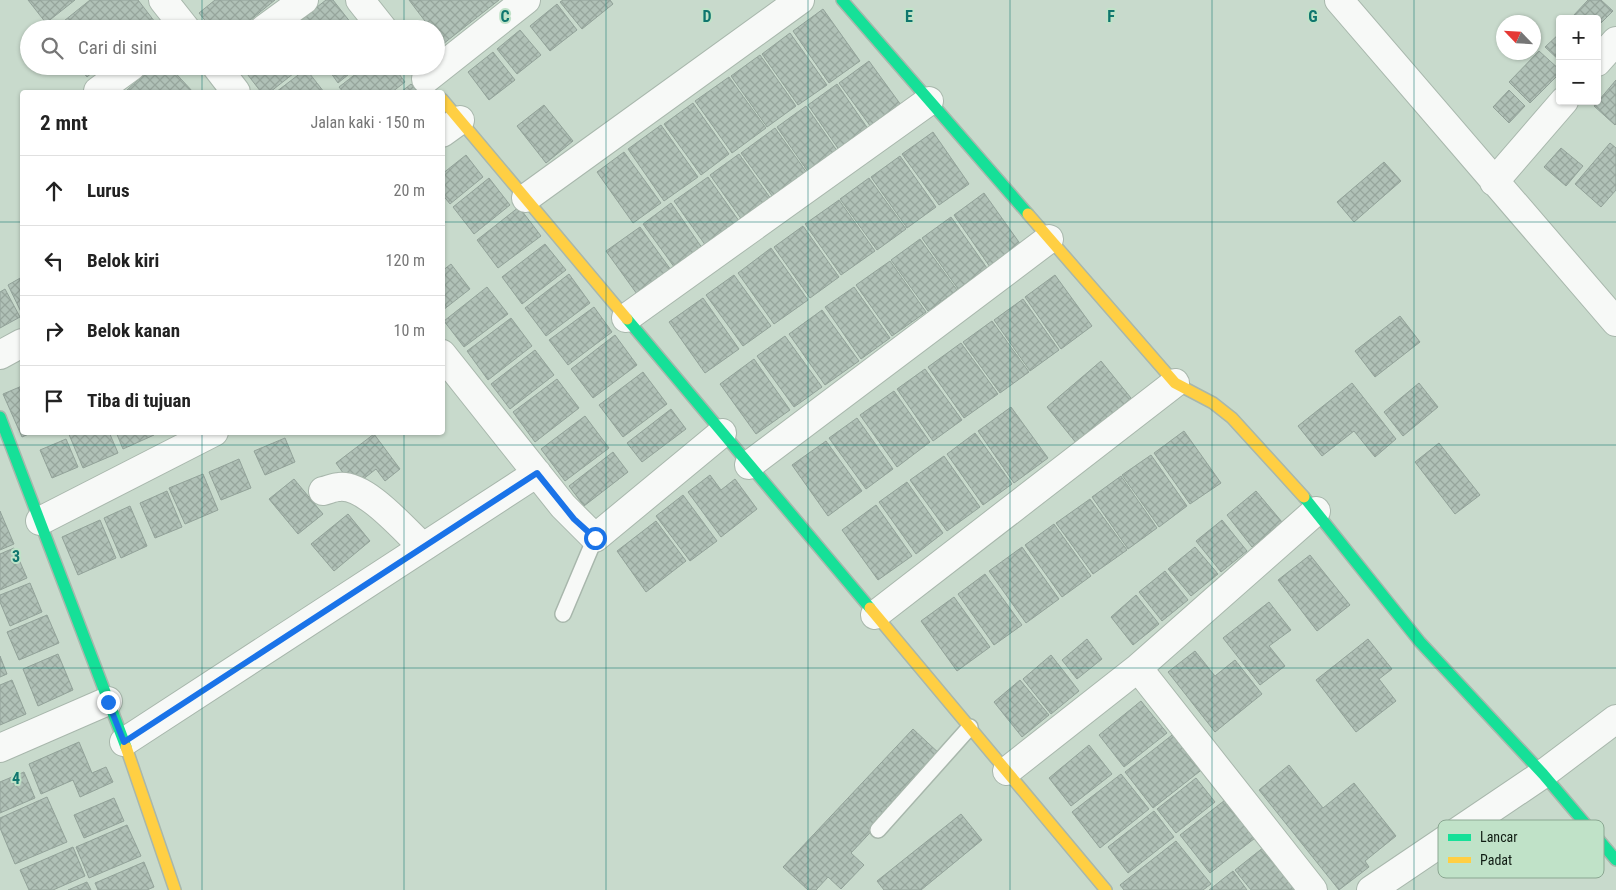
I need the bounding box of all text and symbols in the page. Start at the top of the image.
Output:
text: C [500,7,510,26]
text: D [702,7,712,26]
text: E [905,7,913,26]
text: F [1107,7,1115,26]
text: G [1308,7,1318,26]
north arrow [1496,15,1541,60]
map controls [1556,15,1601,105]
button: + [1556,15,1601,60]
search box [20,20,445,75]
icon: search [38,34,66,62]
text: Cari di sini [78,36,157,59]
button: − [1556,60,1601,105]
text: 2 mnt [40,111,88,135]
text: Jalan kaki · 150 m [310,113,425,132]
icon: ahead [40,177,68,205]
text: Lurus [87,179,130,202]
text: 20 m [393,181,425,200]
icon: left [40,247,68,275]
text: Belok kiri [87,249,159,272]
text: 120 m [386,251,425,270]
icon: right [40,317,68,345]
text: Belok kanan [87,319,180,342]
text: 10 m [393,321,425,340]
icon: arrive [40,387,68,415]
text: Tiba di tujuan [87,389,191,412]
route start [584,527,607,550]
text: 3 [12,547,20,566]
route end [97,691,120,714]
text: 4 [12,769,20,788]
legend [1438,820,1604,878]
text: Lancar [1480,829,1518,845]
text: Padat [1480,852,1512,868]

